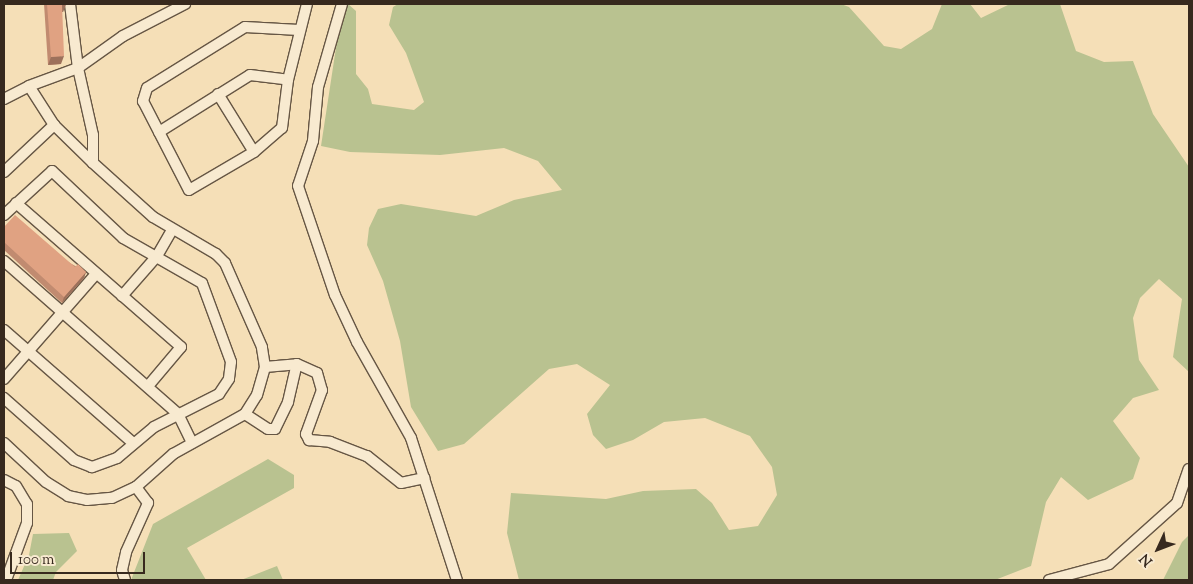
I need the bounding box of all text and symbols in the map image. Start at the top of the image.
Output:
north arrow [1133,524,1183,574]
scale bar [12,542,148,574]
text: N [1136,548,1158,570]
text: 100 m [18,550,54,571]

